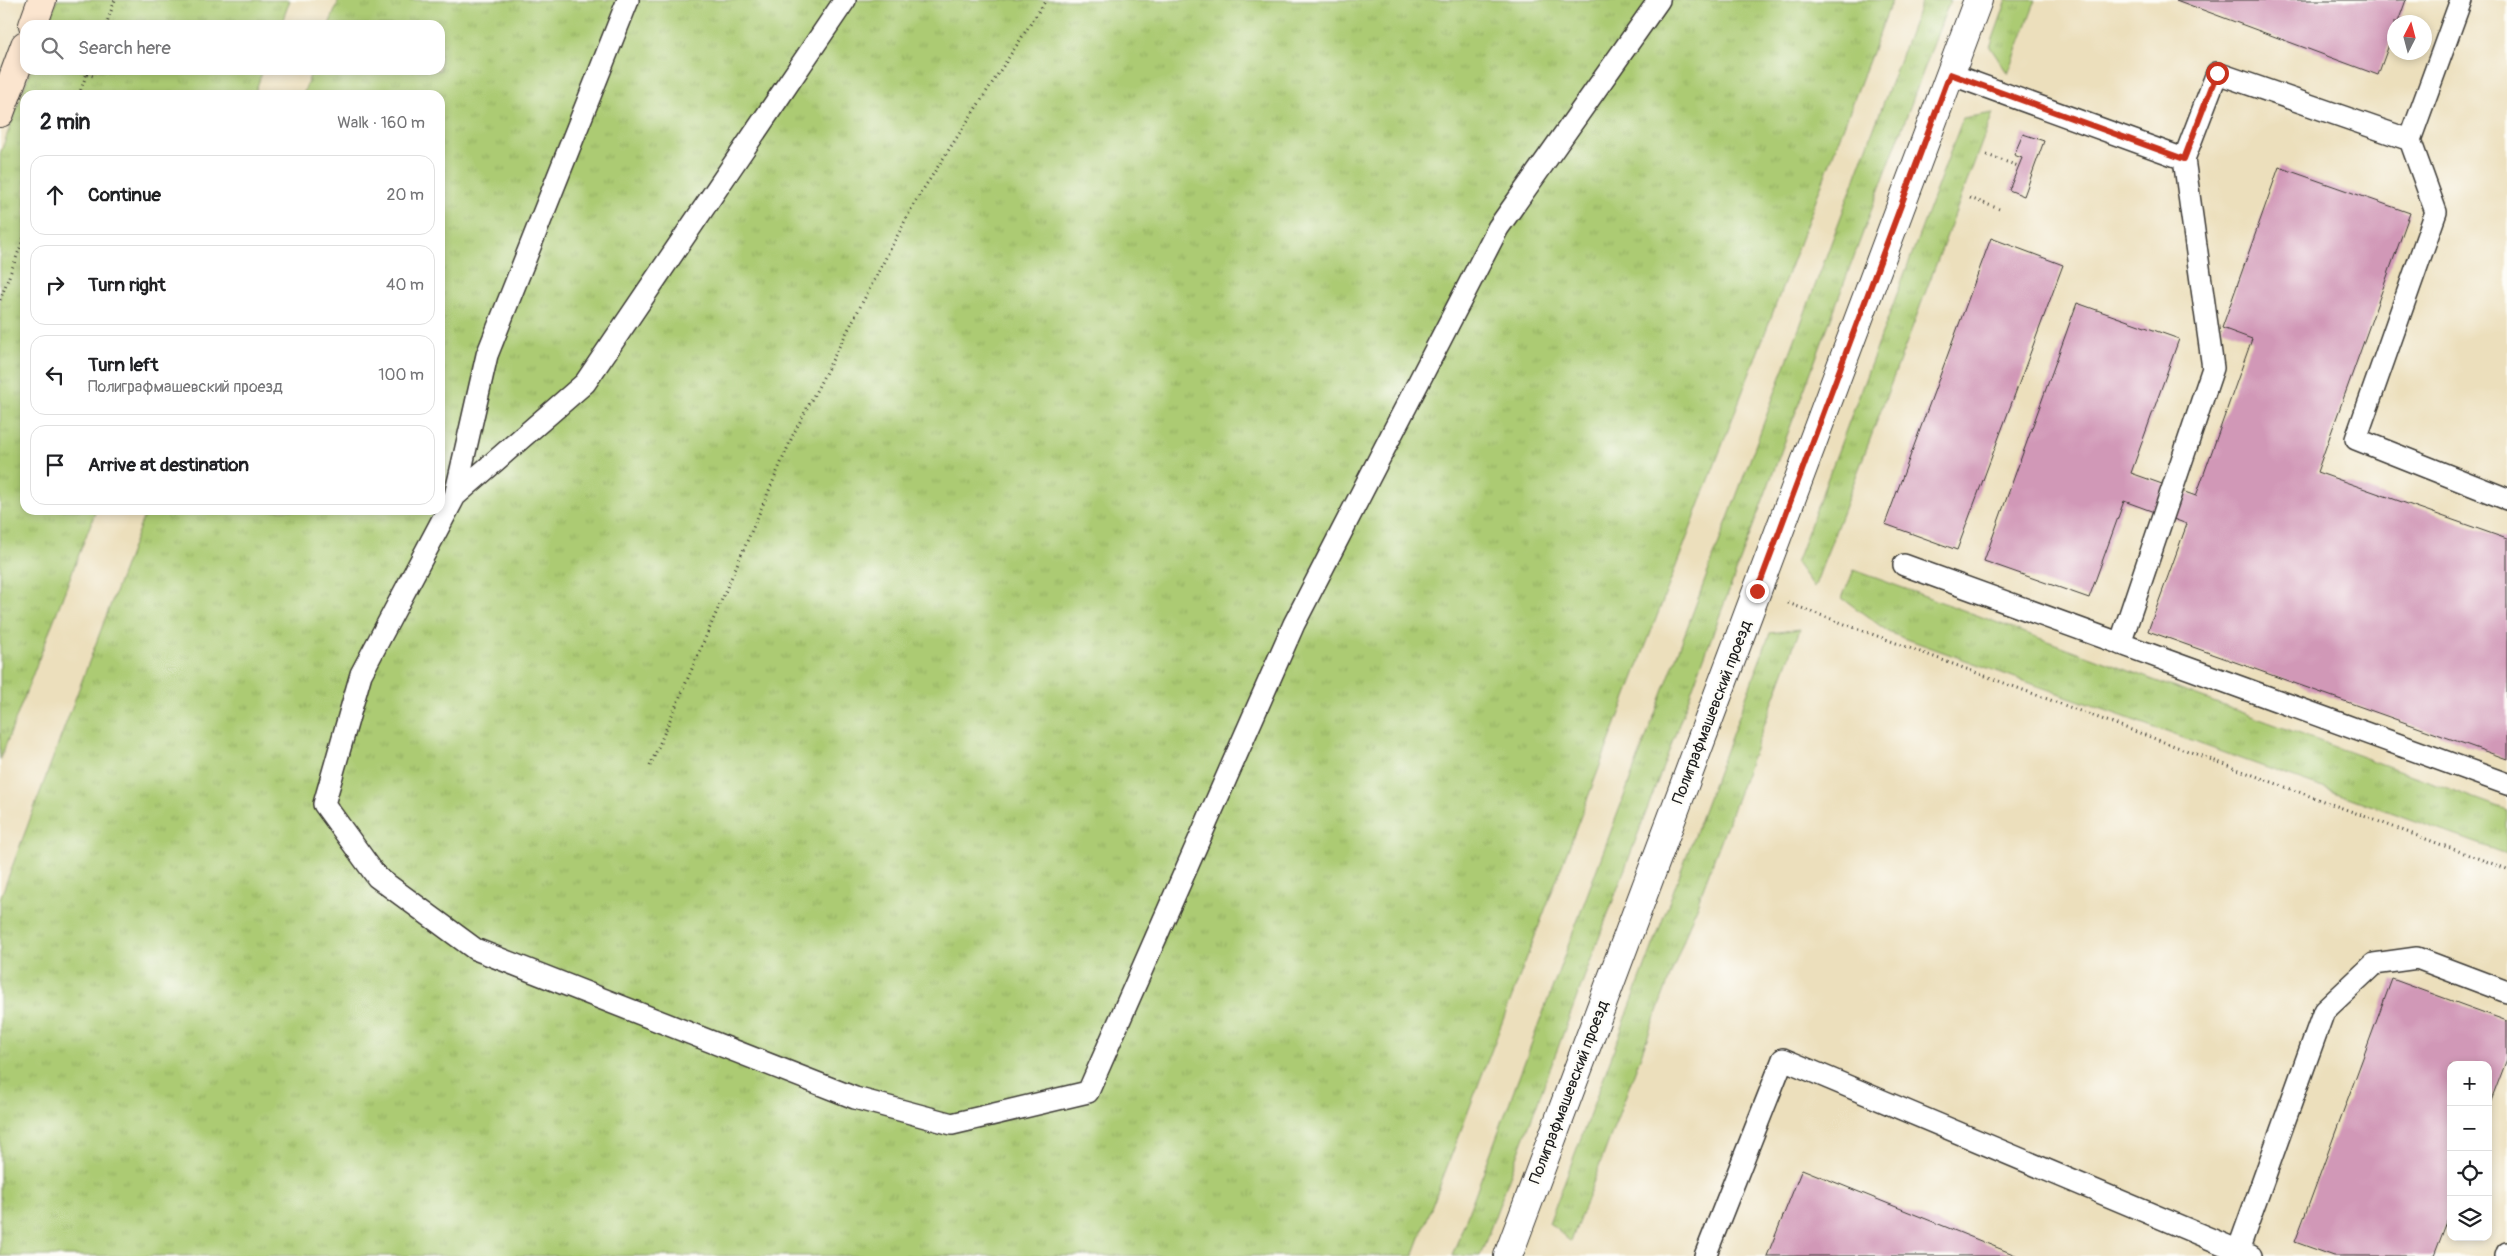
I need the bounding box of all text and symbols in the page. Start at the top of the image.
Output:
north arrow [2387,15,2432,60]
search box [20,20,445,75]
icon: search [38,34,66,62]
text: Search here [78,36,171,60]
route start [2206,62,2229,85]
text: 2 min [40,109,90,136]
text: Walk · 160 m [337,113,425,133]
icon: ahead [41,181,69,209]
text: Continue [88,183,161,207]
text: 20 m [386,185,424,205]
icon: right [41,271,69,299]
text: Turn right [88,273,166,297]
text: 40 m [386,275,424,295]
text: Turn left [88,353,158,377]
icon: left [41,361,69,389]
text: 100 m [378,365,424,385]
text: Полиграфмашевский проезд [88,377,283,397]
icon: arrive [41,451,69,479]
text: Arrive at destination [88,453,249,477]
route end [1746,580,1769,603]
street label: Полиграфмашевский проезд [1668,617,1756,806]
street label: Полиграфмашевский проезд [1525,997,1613,1186]
map controls [2447,1061,2492,1241]
button: + [2447,1061,2492,1106]
button: − [2447,1106,2492,1151]
button: locate [2447,1151,2492,1196]
button: layers [2447,1196,2492,1241]

